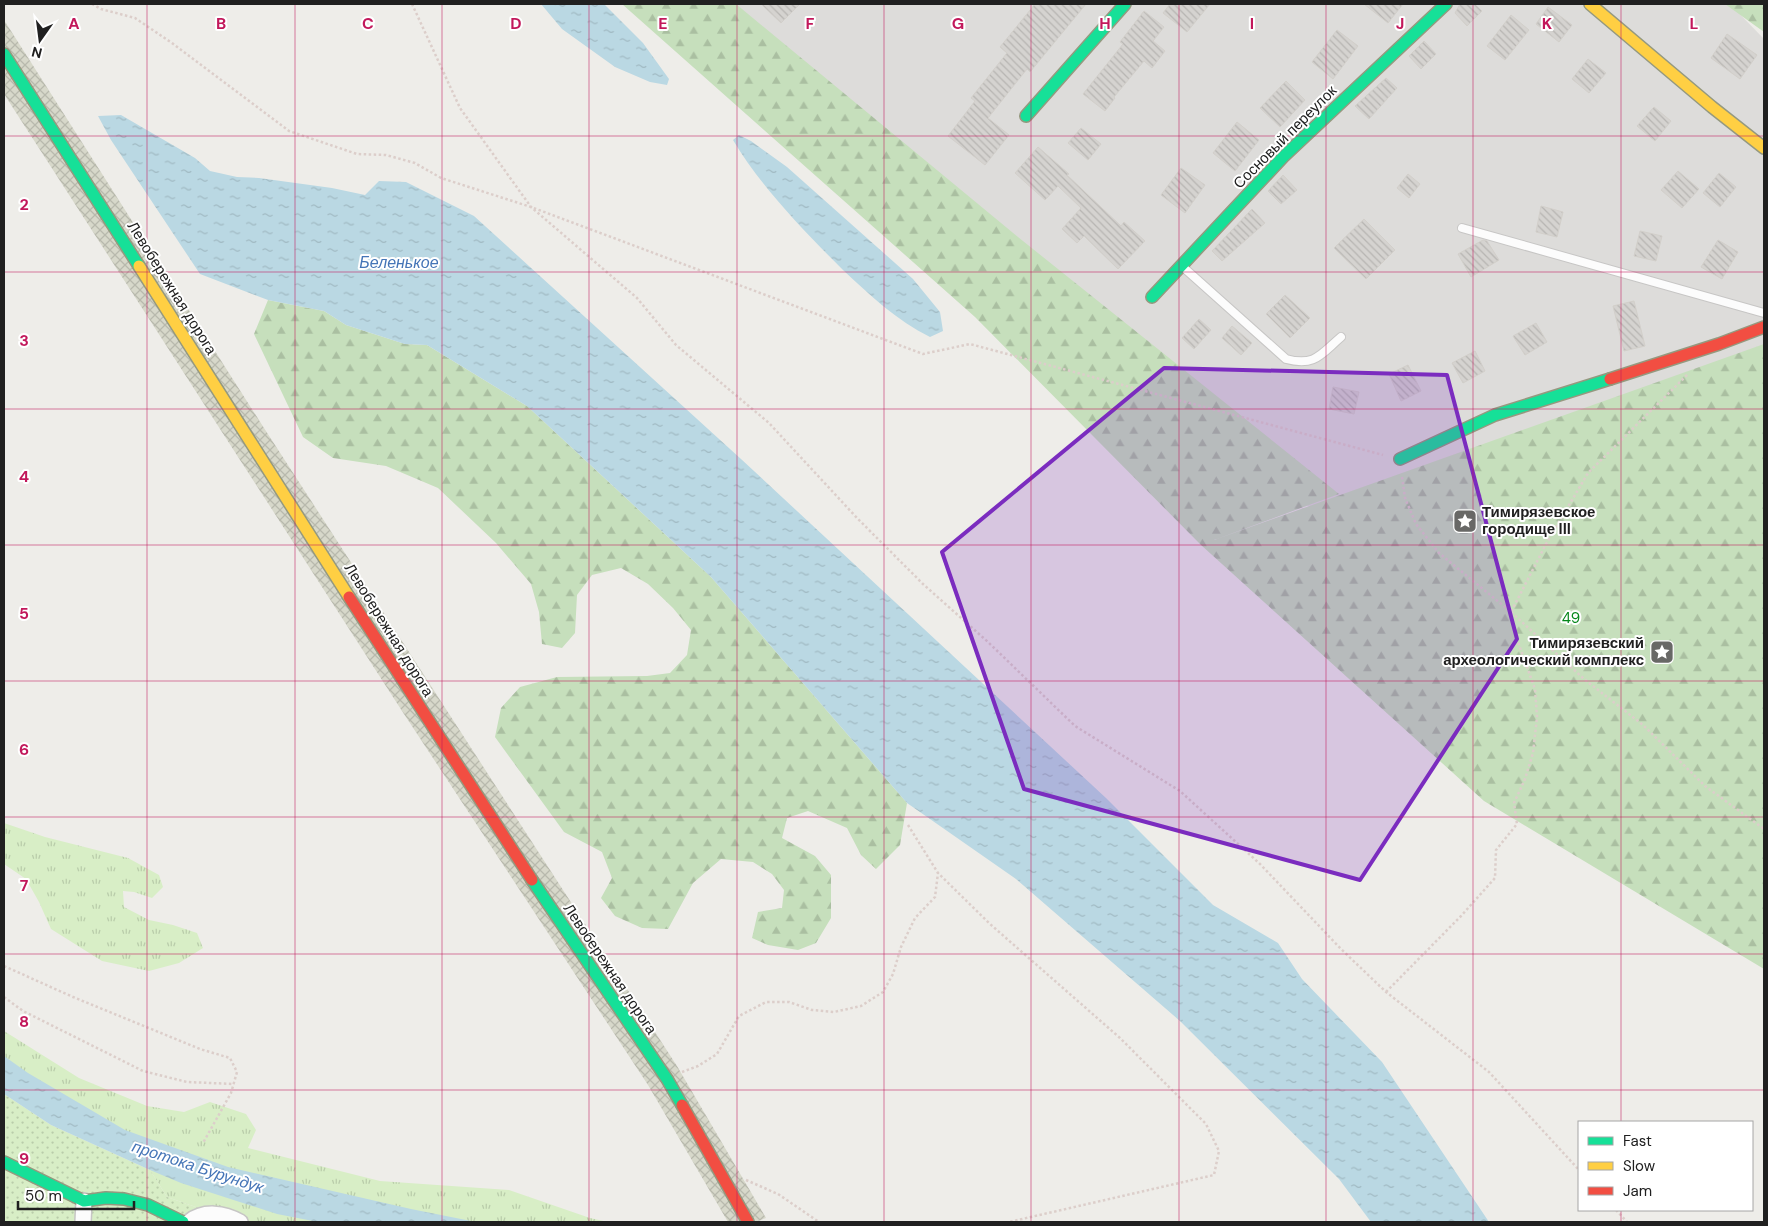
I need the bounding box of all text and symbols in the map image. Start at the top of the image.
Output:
text: A [68,13,80,34]
text: B [216,13,226,34]
text: C [362,13,374,34]
text: D [510,13,522,34]
text: E [658,13,668,34]
text: F [806,13,815,34]
text: G [952,13,964,34]
text: H [1099,13,1111,34]
text: I [1250,13,1254,34]
text: J [1396,13,1404,34]
text: K [1542,13,1553,34]
text: L [1690,13,1699,34]
north arrow [15,15,65,65]
text: N [30,43,44,63]
street label: Сосновый переулок [1229,81,1341,193]
text: 2 [19,194,29,215]
street label: Левобережная дорога [123,218,222,359]
water label: Беленькое [359,252,439,273]
text: 3 [19,330,29,351]
text: 4 [19,466,29,487]
place label: Тимирязевское городище III [1482,502,1595,539]
place icon: Тимирязевское городище III [1452,508,1478,534]
street label: Левобережная дорога [340,560,439,701]
text: 5 [19,603,29,624]
park label: 49 [1562,608,1580,628]
place label: Тимирязевский археологический комплекс [1443,633,1644,670]
place icon: Тимирязевский археологический комплекс [1649,639,1675,665]
text: 6 [19,739,29,760]
text: 7 [20,875,29,896]
street label: Левобережная дорога [559,900,662,1039]
text: 8 [19,1011,29,1032]
legend [1578,1121,1753,1211]
text: Fast [1623,1131,1652,1151]
water label: протока Бурундук [130,1136,268,1199]
text: 9 [19,1148,29,1169]
text: Slow [1623,1156,1656,1176]
scale bar [18,1178,134,1210]
text: Jam [1623,1181,1652,1201]
text: 50 m [25,1186,62,1206]

